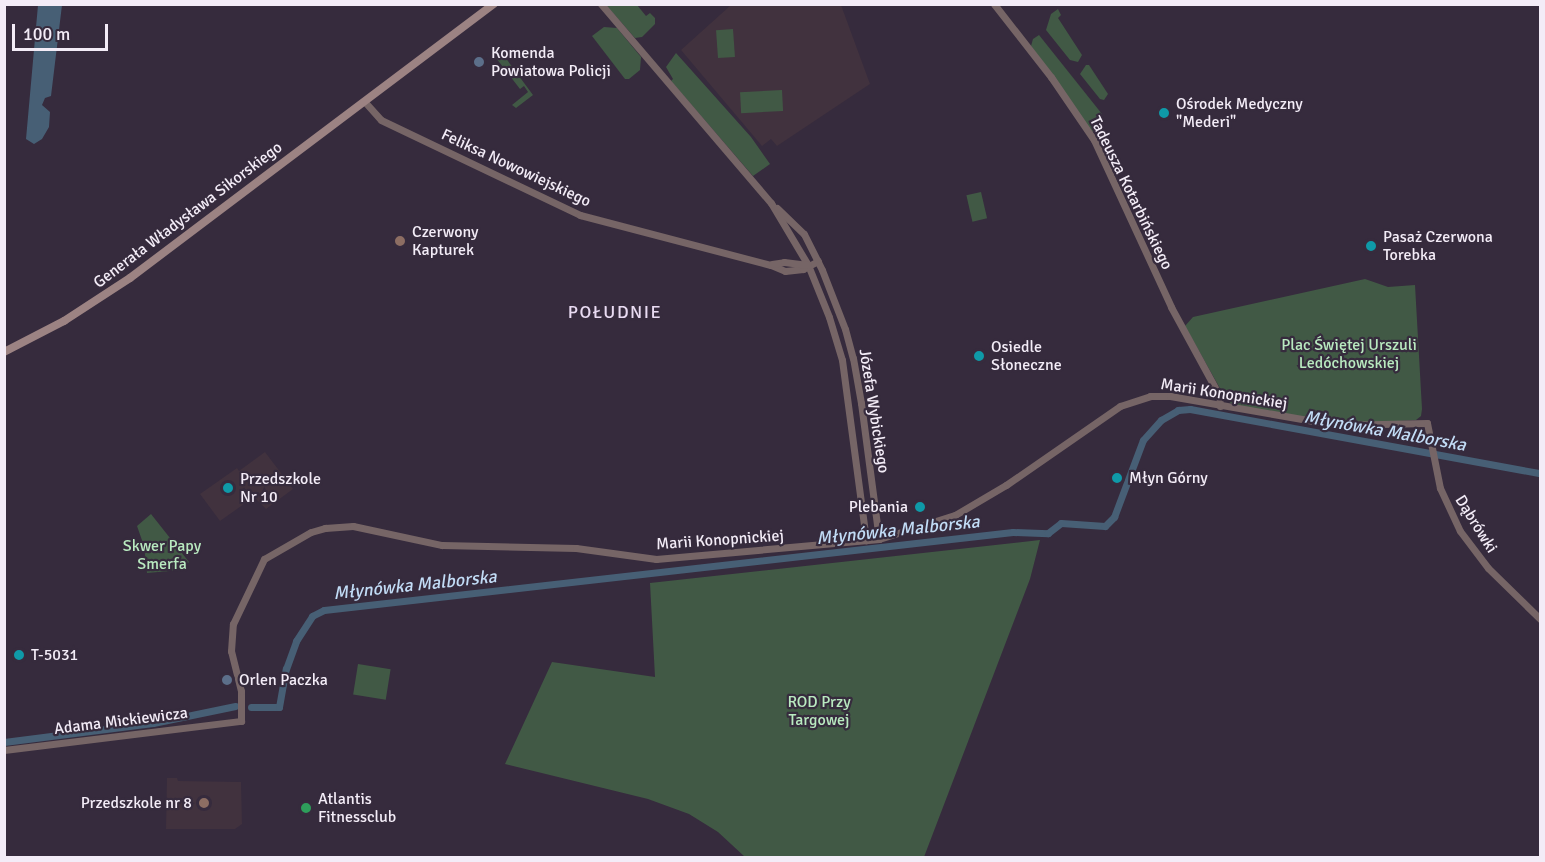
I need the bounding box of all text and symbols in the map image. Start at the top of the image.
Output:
scale bar [15,12,111,50]
text: 100 m [23,23,70,45]
place label: Komenda Powiatowa Policji [491,43,611,81]
marker: Komenda Powiatowa Policji [472,55,486,69]
place label: Ośrodek Medyczny "Mederi" [1176,94,1303,132]
marker: Ośrodek Medyczny "Mederi" [1157,106,1171,120]
street label: Tadeusza Kotarbińskiego [1085,113,1177,273]
street label: Feliksa Nowowiejskiego [438,125,594,211]
street label: Generała Władysława Sikorskiego [90,138,286,292]
place label: Czerwony Kapturek [412,222,478,260]
place label: Pasaż Czerwona Torebka [1383,227,1493,265]
marker: Czerwony Kapturek [393,234,407,248]
marker: Pasaż Czerwona Torebka [1364,239,1378,253]
district label: POŁUDNIE [568,301,662,323]
park label: Plac Świętej Urszuli Ledóchowskiej [1281,335,1417,373]
place label: Osiedle Słoneczne [991,337,1062,375]
street label: Józefa Wybickiego [855,348,893,474]
marker: Osiedle Słoneczne [972,349,986,363]
street label: Marii Konopnickiej [1159,375,1289,413]
water label: Młynówka Malborska [1302,406,1468,456]
place label: Młyn Górny [1129,468,1208,488]
place label: Przedszkole Nr 10 [240,469,321,507]
marker: Młyn Górny [1110,471,1124,485]
marker: Przedszkole Nr 10 [221,481,235,495]
street label: Dąbrówki [1451,492,1501,556]
place label: Plebania [849,497,908,517]
marker: Plebania [913,500,927,514]
water label: Młynówka Malborska [815,511,981,549]
street label: Marii Konopnickiej [656,526,784,554]
park label: Skwer Papy Smerfa [123,536,201,574]
water label: Młynówka Malborska [332,566,498,604]
place label: T-5031 [31,645,78,665]
marker: T-5031 [12,648,26,662]
place label: Orlen Paczka [239,670,328,690]
marker: Orlen Paczka [220,673,234,687]
park label: ROD Przy Targowej [787,692,851,730]
street label: Adama Mickiewicza [53,703,189,739]
place label: Atlantis Fitnessclub [318,789,396,827]
place label: Przedszkole nr 8 [81,793,192,813]
marker: Przedszkole nr 8 [197,796,211,810]
marker: Atlantis Fitnessclub [299,801,313,815]

